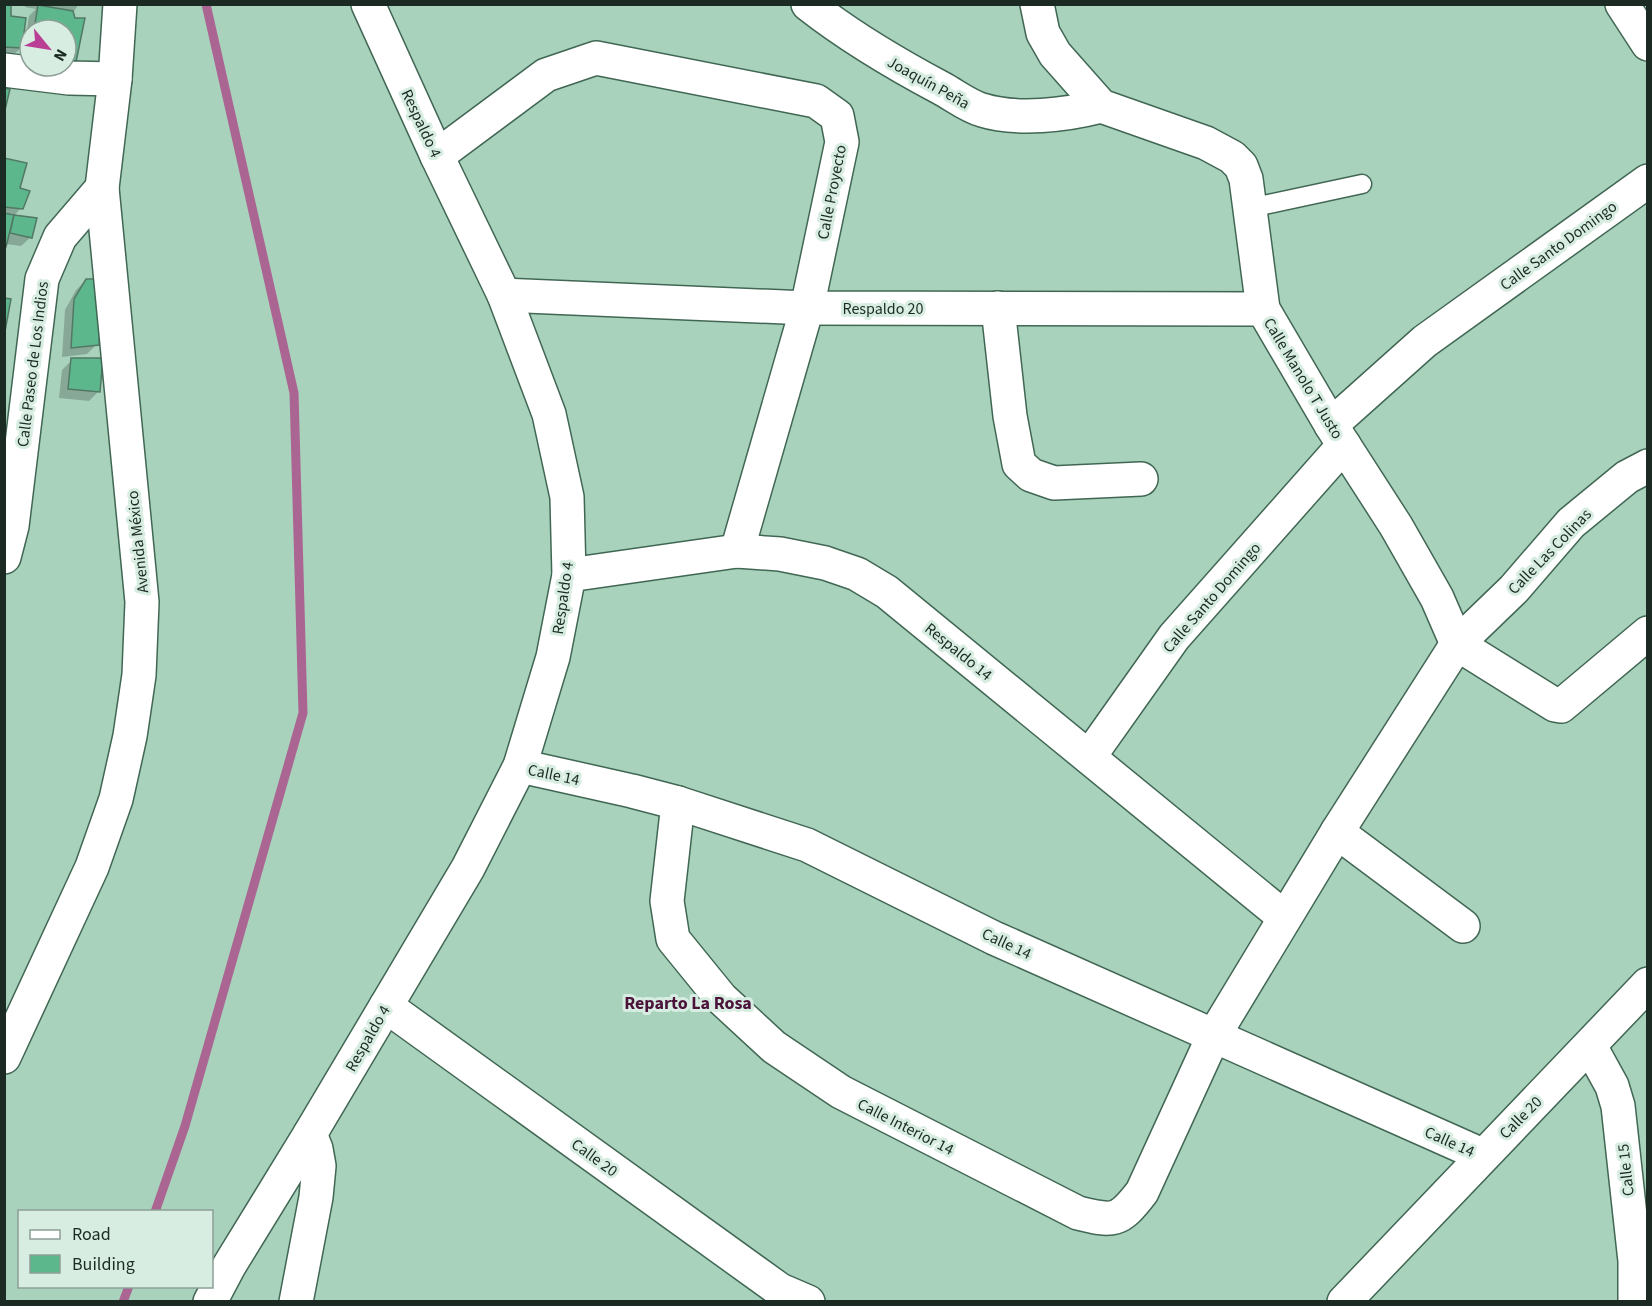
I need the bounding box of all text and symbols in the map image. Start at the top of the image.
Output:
north arrow [18,18,78,78]
text: N [48,45,72,65]
street label: Joaquín Peña [883,51,974,115]
street label: Respaldo 4 [396,86,447,161]
street label: Calle Proyecto [812,143,852,241]
street label: Calle Santo Domingo [1496,196,1622,296]
street label: Calle Paseo de Los Indios [12,280,54,448]
street label: Respaldo 20 [842,298,924,320]
street label: Calle Manolo T Justo [1258,314,1348,443]
street label: Avenida México [122,490,154,594]
street label: Calle Las Colinas [1503,504,1597,599]
street label: Calle Santo Domingo [1158,538,1266,658]
street label: Respaldo 4 [547,560,579,636]
street label: Respaldo 14 [920,618,997,686]
street label: Calle 14 [526,759,582,791]
street label: Calle 14 [978,923,1035,965]
district label: Reparto La Rosa [624,991,752,1016]
street label: Respaldo 4 [340,1001,396,1076]
street label: Calle 20 [1494,1091,1547,1144]
street label: Calle Interior 14 [854,1093,958,1161]
street label: Calle 14 [1421,1121,1478,1163]
street label: Calle 20 [567,1134,622,1182]
street label: Calle 15 [1612,1143,1640,1197]
legend [18,1210,213,1288]
text: Road [72,1222,111,1247]
text: Building [72,1252,135,1277]

